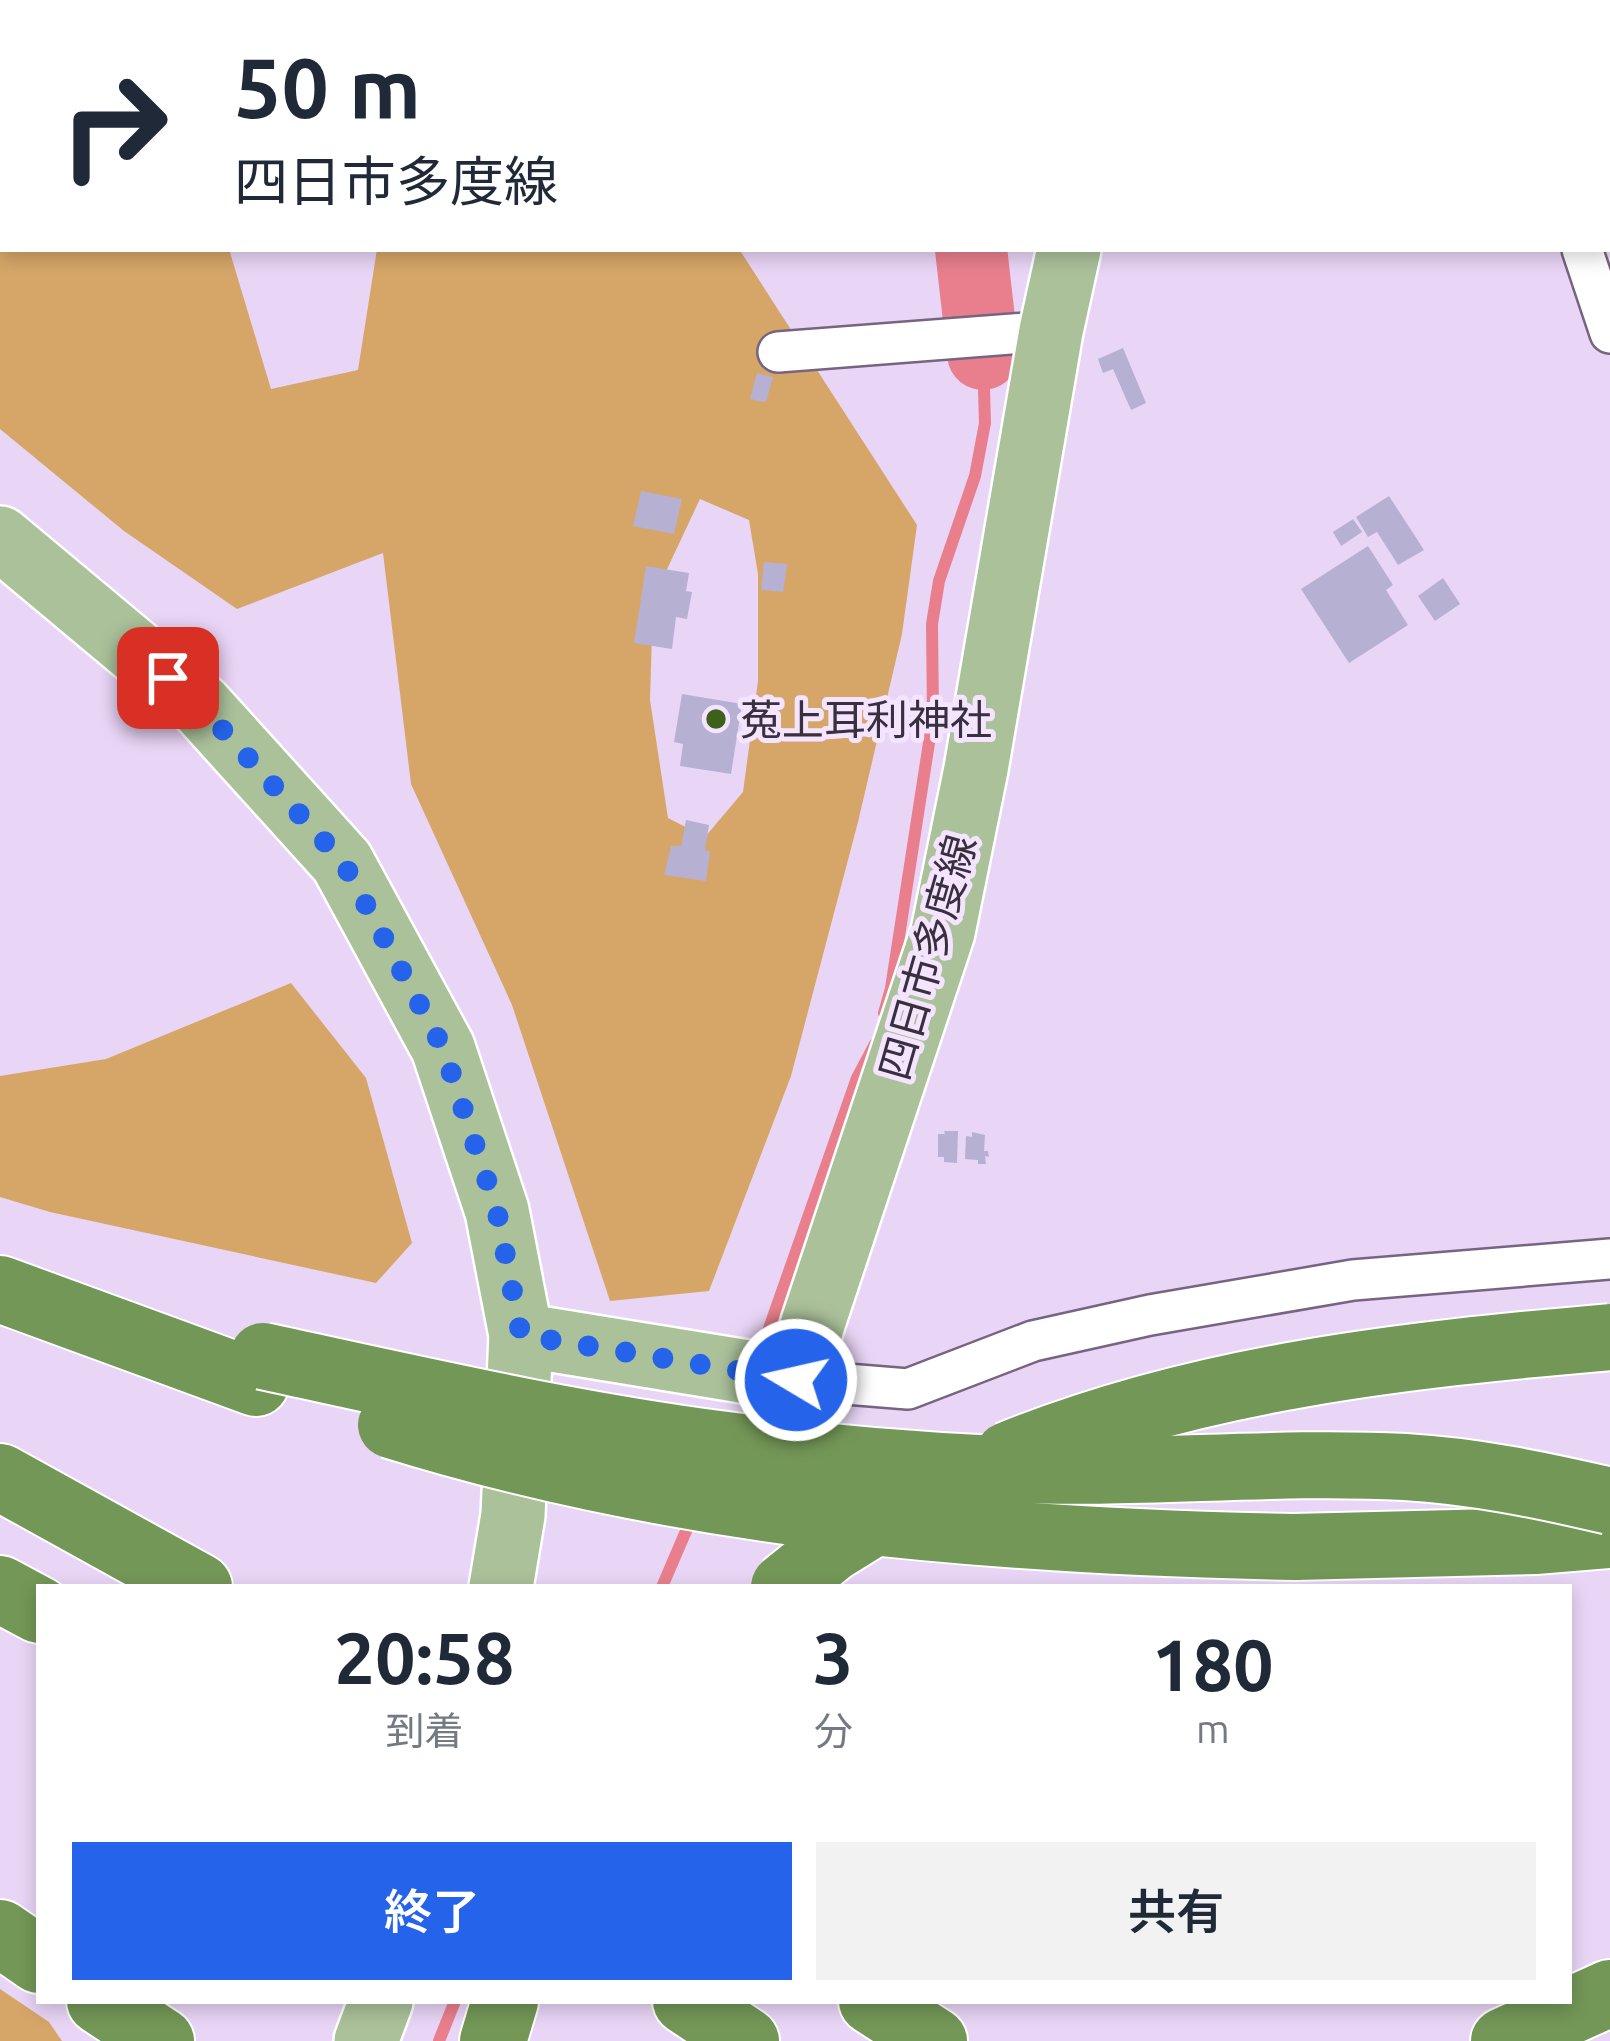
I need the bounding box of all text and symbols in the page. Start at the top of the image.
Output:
text: 50 m [234,40,421,134]
icon: right [36,48,192,204]
text: 四日市多度線 [234,151,558,211]
pin [117,627,219,729]
icon: arrive [135,645,201,711]
place label: 菟上耳利神社 [740,696,992,743]
marker: 菟上耳利神社 [703,706,729,732]
street label: 四日市多度線 [870,829,984,1085]
position arrow [733,1317,859,1443]
text: 20:58 [334,1617,515,1698]
text: 3 [813,1617,853,1698]
text: 180 [1152,1624,1274,1705]
text: m [1196,1707,1230,1750]
text: 到着 [385,1709,463,1752]
text: 分 [814,1709,853,1752]
button: 終了 [72,1842,792,1980]
button: 共有 [816,1842,1536,1980]

